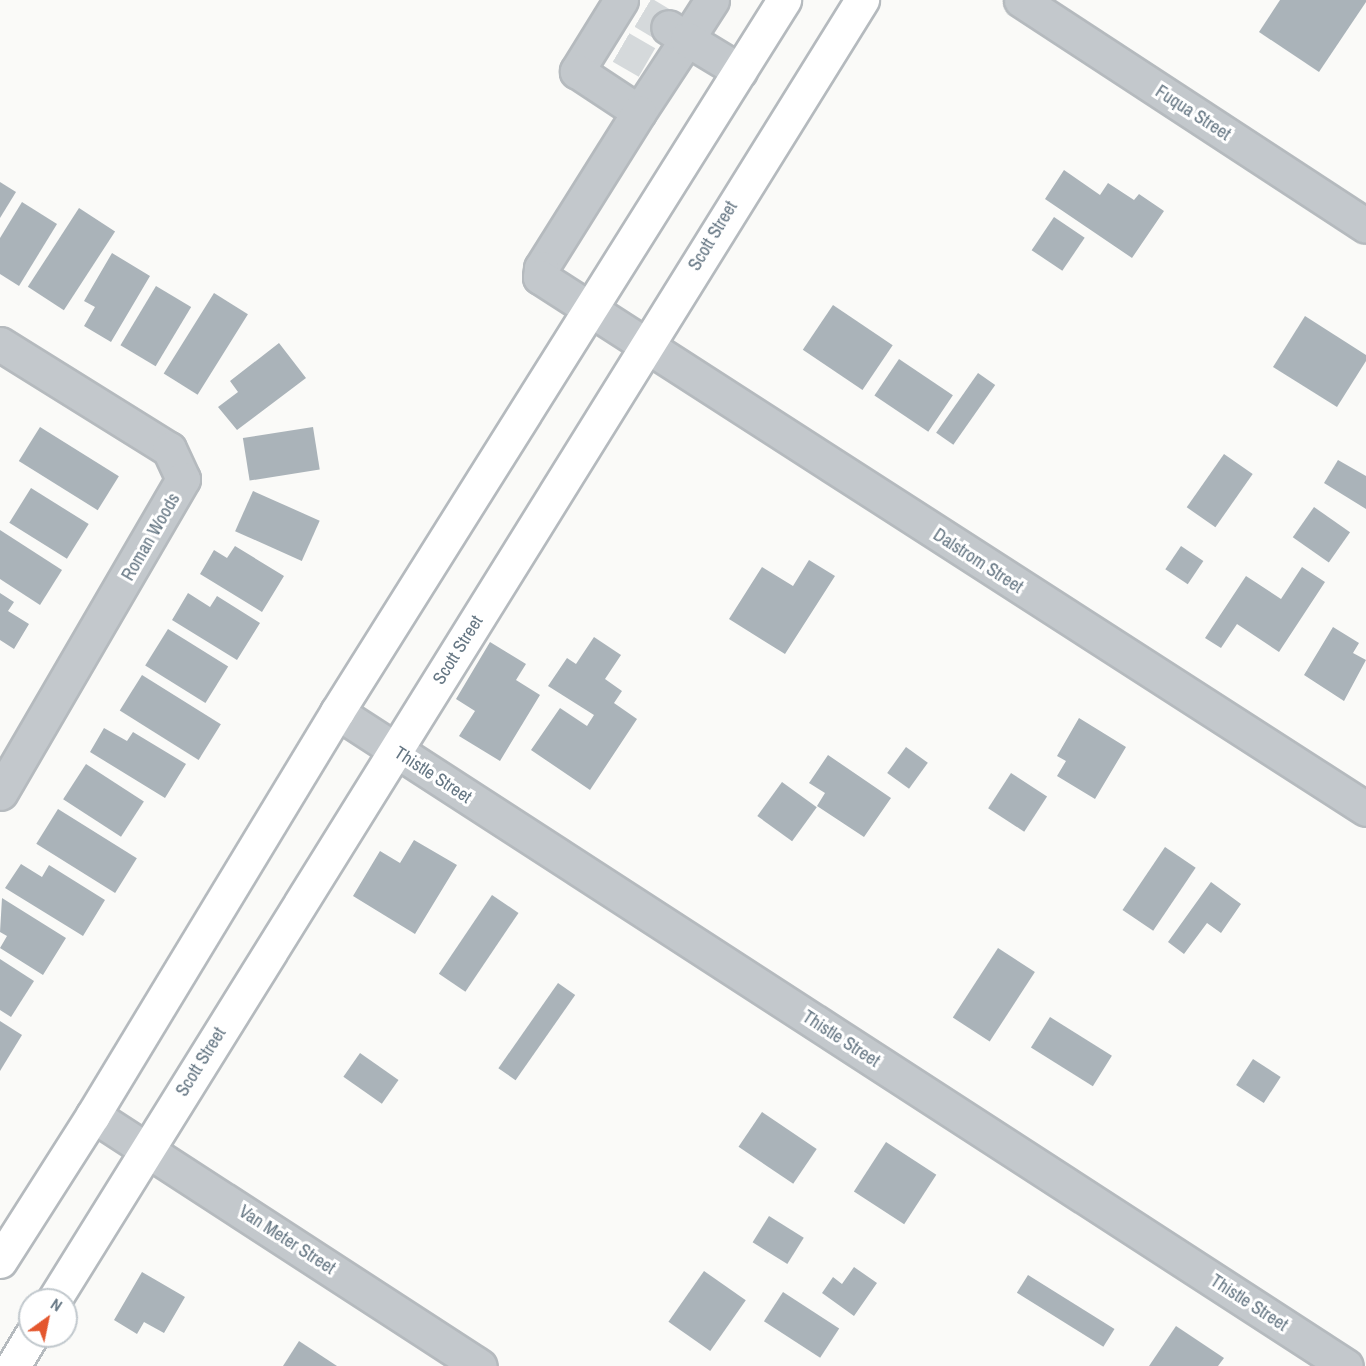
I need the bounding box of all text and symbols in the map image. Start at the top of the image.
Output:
street label: Fuqua Street [1151,81,1235,145]
street label: Scott Street [684,197,742,275]
street label: Roman Woods [117,489,185,585]
street label: Dalstrom Street [929,524,1027,598]
street label: Scott Street [428,612,488,688]
street label: Thistle Street [390,742,476,808]
street label: Thistle Street [798,1006,884,1072]
street label: Scott Street [171,1024,231,1100]
street label: Van Meter Street [235,1201,339,1279]
street label: Thistle Street [1206,1270,1292,1336]
north arrow [18,1288,78,1348]
text: N [47,1293,67,1316]

